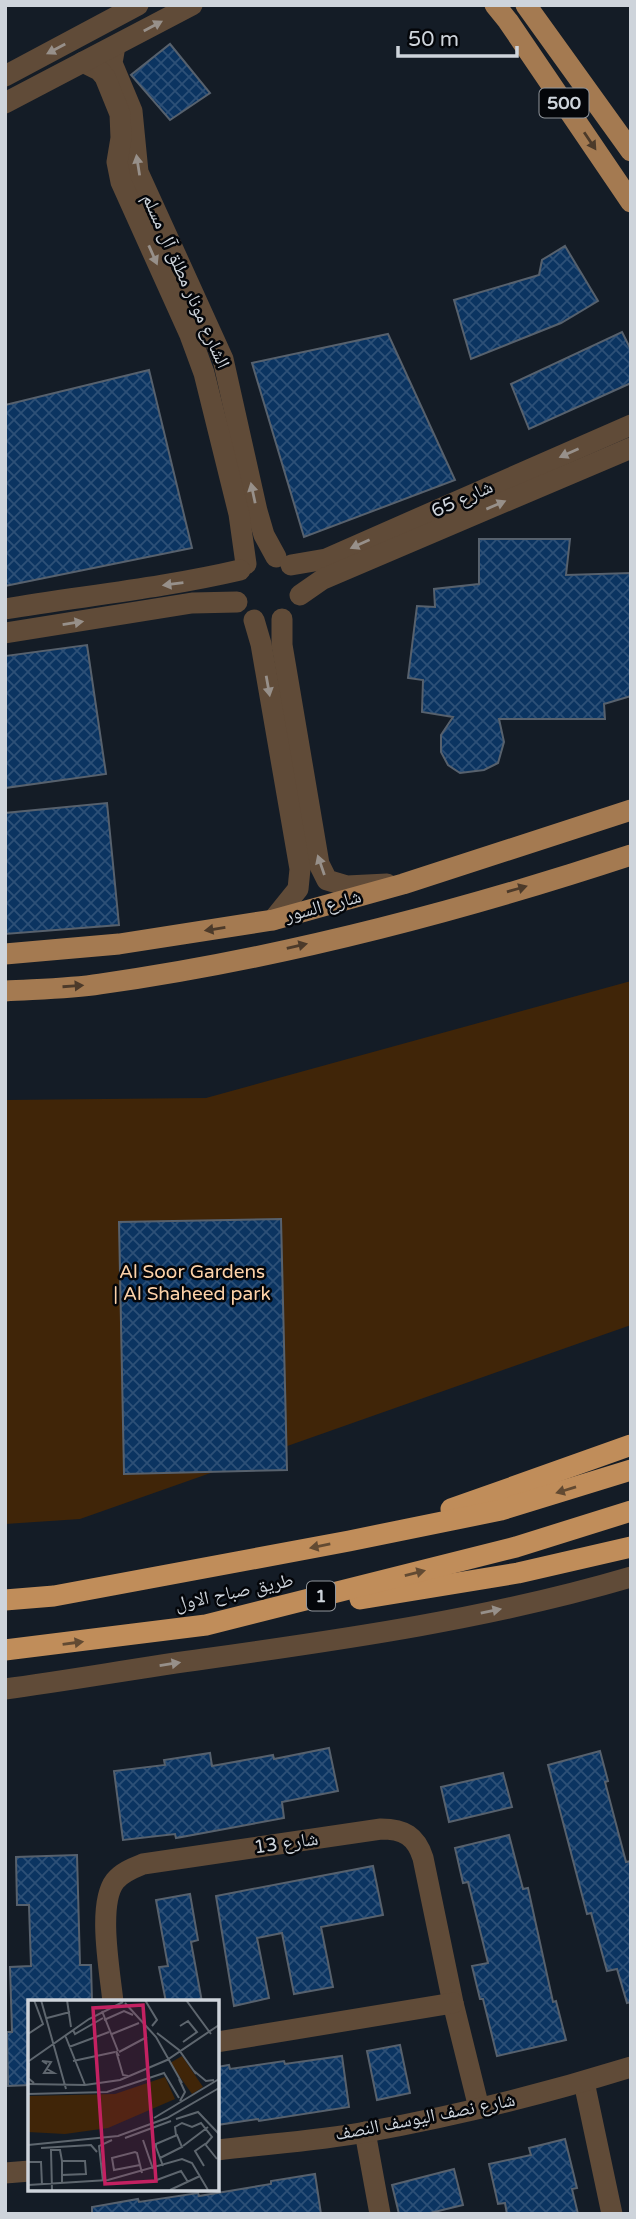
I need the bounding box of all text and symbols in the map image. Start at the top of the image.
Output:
scale bar [398,14,517,58]
one-way arrow [143,20,162,32]
text: 50 m [408,27,459,52]
one-way arrow [46,43,66,55]
road number: 500 [540,88,588,118]
one-way arrow [583,132,596,151]
one-way arrow [132,154,143,176]
street label: الشارع مونار مطلق آل مسلم [137,190,234,372]
one-way arrow [147,245,159,265]
one-way arrow [558,448,579,459]
street label: شارع 65 [428,476,496,522]
one-way arrow [248,482,259,504]
one-way arrow [485,500,506,511]
one-way arrow [350,538,370,550]
one-way arrow [162,578,184,589]
one-way arrow [62,617,84,628]
one-way arrow [263,675,274,697]
one-way arrow [315,854,326,875]
one-way arrow [507,884,528,894]
street label: شارع السور [281,885,364,927]
one-way arrow [203,924,225,935]
one-way arrow [286,941,308,952]
one-way arrow [63,980,85,991]
park label: Al Soor Gardens | Al Shaheed park [113,1261,271,1305]
one-way arrow [555,1485,576,1495]
one-way arrow [309,1541,331,1552]
one-way arrow [405,1567,427,1578]
street label: طريق صباح الاول [173,1569,295,1615]
road number: 1 [307,1582,335,1610]
one-way arrow [480,1606,502,1617]
one-way arrow [62,1637,84,1648]
one-way arrow [159,1658,181,1669]
street label: شارع 13 [252,1828,320,1858]
inset map [28,2000,219,2191]
street label: شارع نصف اليوسف النصف [333,2089,517,2145]

